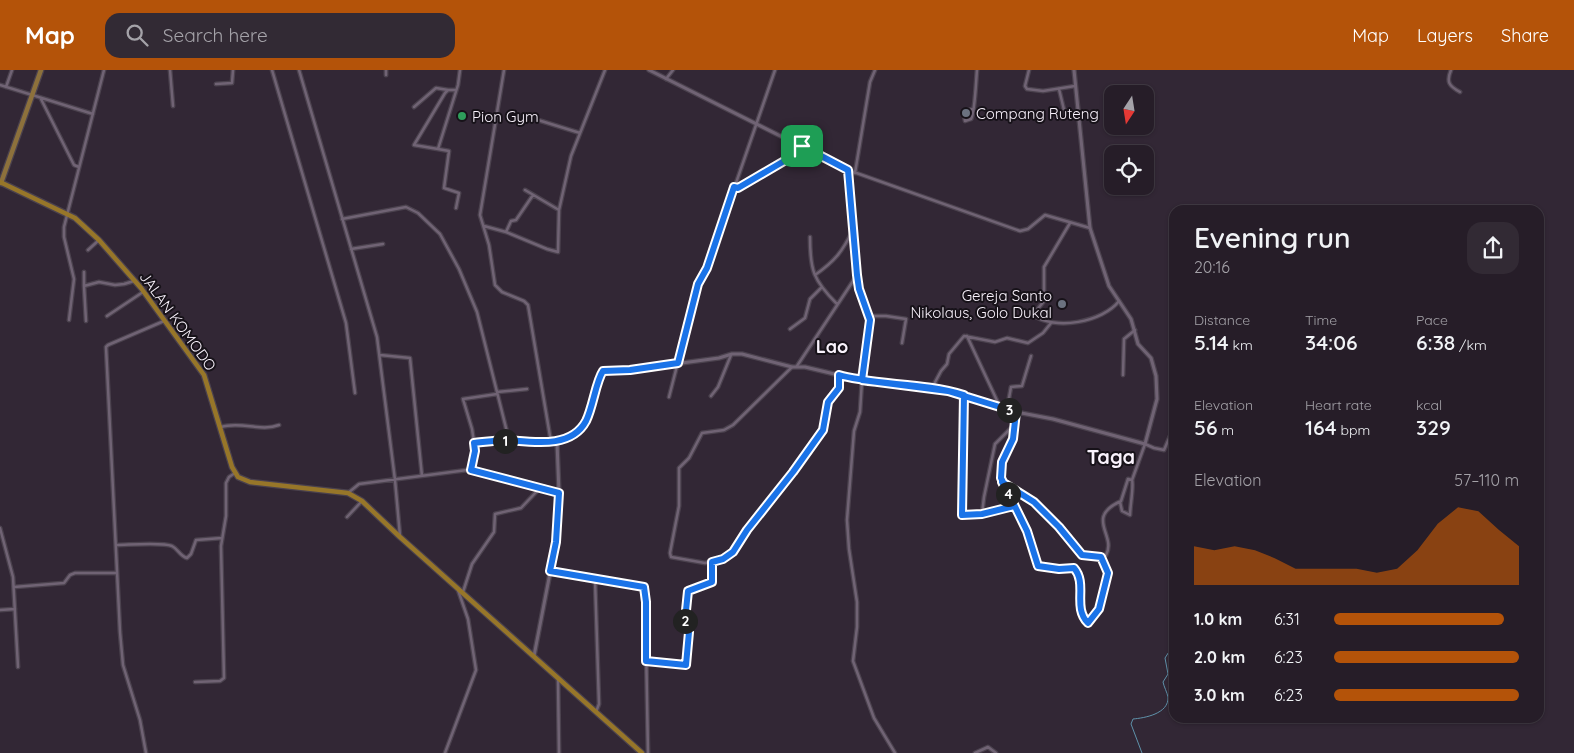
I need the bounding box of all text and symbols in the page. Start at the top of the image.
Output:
search box [105,13,455,58]
text: Map [25,20,75,50]
icon: search [123,21,151,49]
text: Search here [163,23,268,47]
text: Map [1352,24,1389,47]
text: Layers [1417,24,1473,47]
text: Share [1501,24,1549,47]
north arrow [1104,85,1154,135]
map controls [1104,85,1154,195]
place label: Compang Ruteng [976,104,1099,123]
place label: Pion Gym [472,107,539,126]
marker: Compang Ruteng [960,107,972,119]
marker: Pion Gym [456,110,468,122]
pin [781,125,823,167]
icon: arrive [788,132,816,160]
button: locate [1104,145,1154,195]
text: Evening run [1194,220,1351,255]
button: share [1467,222,1519,274]
text: 20:16 [1194,257,1230,277]
street label: JALAN KOMODO [136,268,220,374]
place label: Gereja Santo Nikolaus, Golo Dukal [910,286,1052,322]
marker: Gereja Santo Nikolaus, Golo Dukal [1056,298,1068,310]
text: Distance [1194,311,1250,329]
text: Time [1305,311,1337,329]
text: Pace [1416,311,1448,329]
text: 5.14 [1194,329,1229,355]
text: 34:06 [1305,329,1358,355]
text: 6:38 [1416,329,1455,355]
district label: Lao [816,335,848,358]
text: km [1229,336,1253,354]
text: /km [1455,336,1487,354]
text: Elevation [1194,396,1253,414]
text: Heart rate [1305,396,1372,414]
text: kcal [1416,396,1442,414]
pin: 3 [996,398,1022,422]
text: 3 [1006,401,1013,419]
text: 56 [1194,414,1217,440]
text: 164 [1305,414,1337,440]
text: 329 [1416,414,1451,440]
text: m [1217,421,1234,439]
text: bpm [1337,421,1370,439]
pin: 1 [492,428,518,454]
text: 1 [503,432,508,450]
district label: Taga [1087,444,1135,469]
text: Elevation [1194,470,1261,490]
text: 57–110 m [1454,470,1519,490]
pin: 4 [996,482,1020,506]
text: 4 [1004,485,1013,503]
pin: 2 [672,608,698,634]
text: 1.0 km [1194,609,1242,629]
text: 6:31 [1274,609,1300,629]
text: 2 [682,612,689,630]
text: 2.0 km [1194,647,1245,667]
text: 6:23 [1274,647,1303,667]
text: 3.0 km [1194,685,1245,705]
text: 6:23 [1274,685,1303,705]

